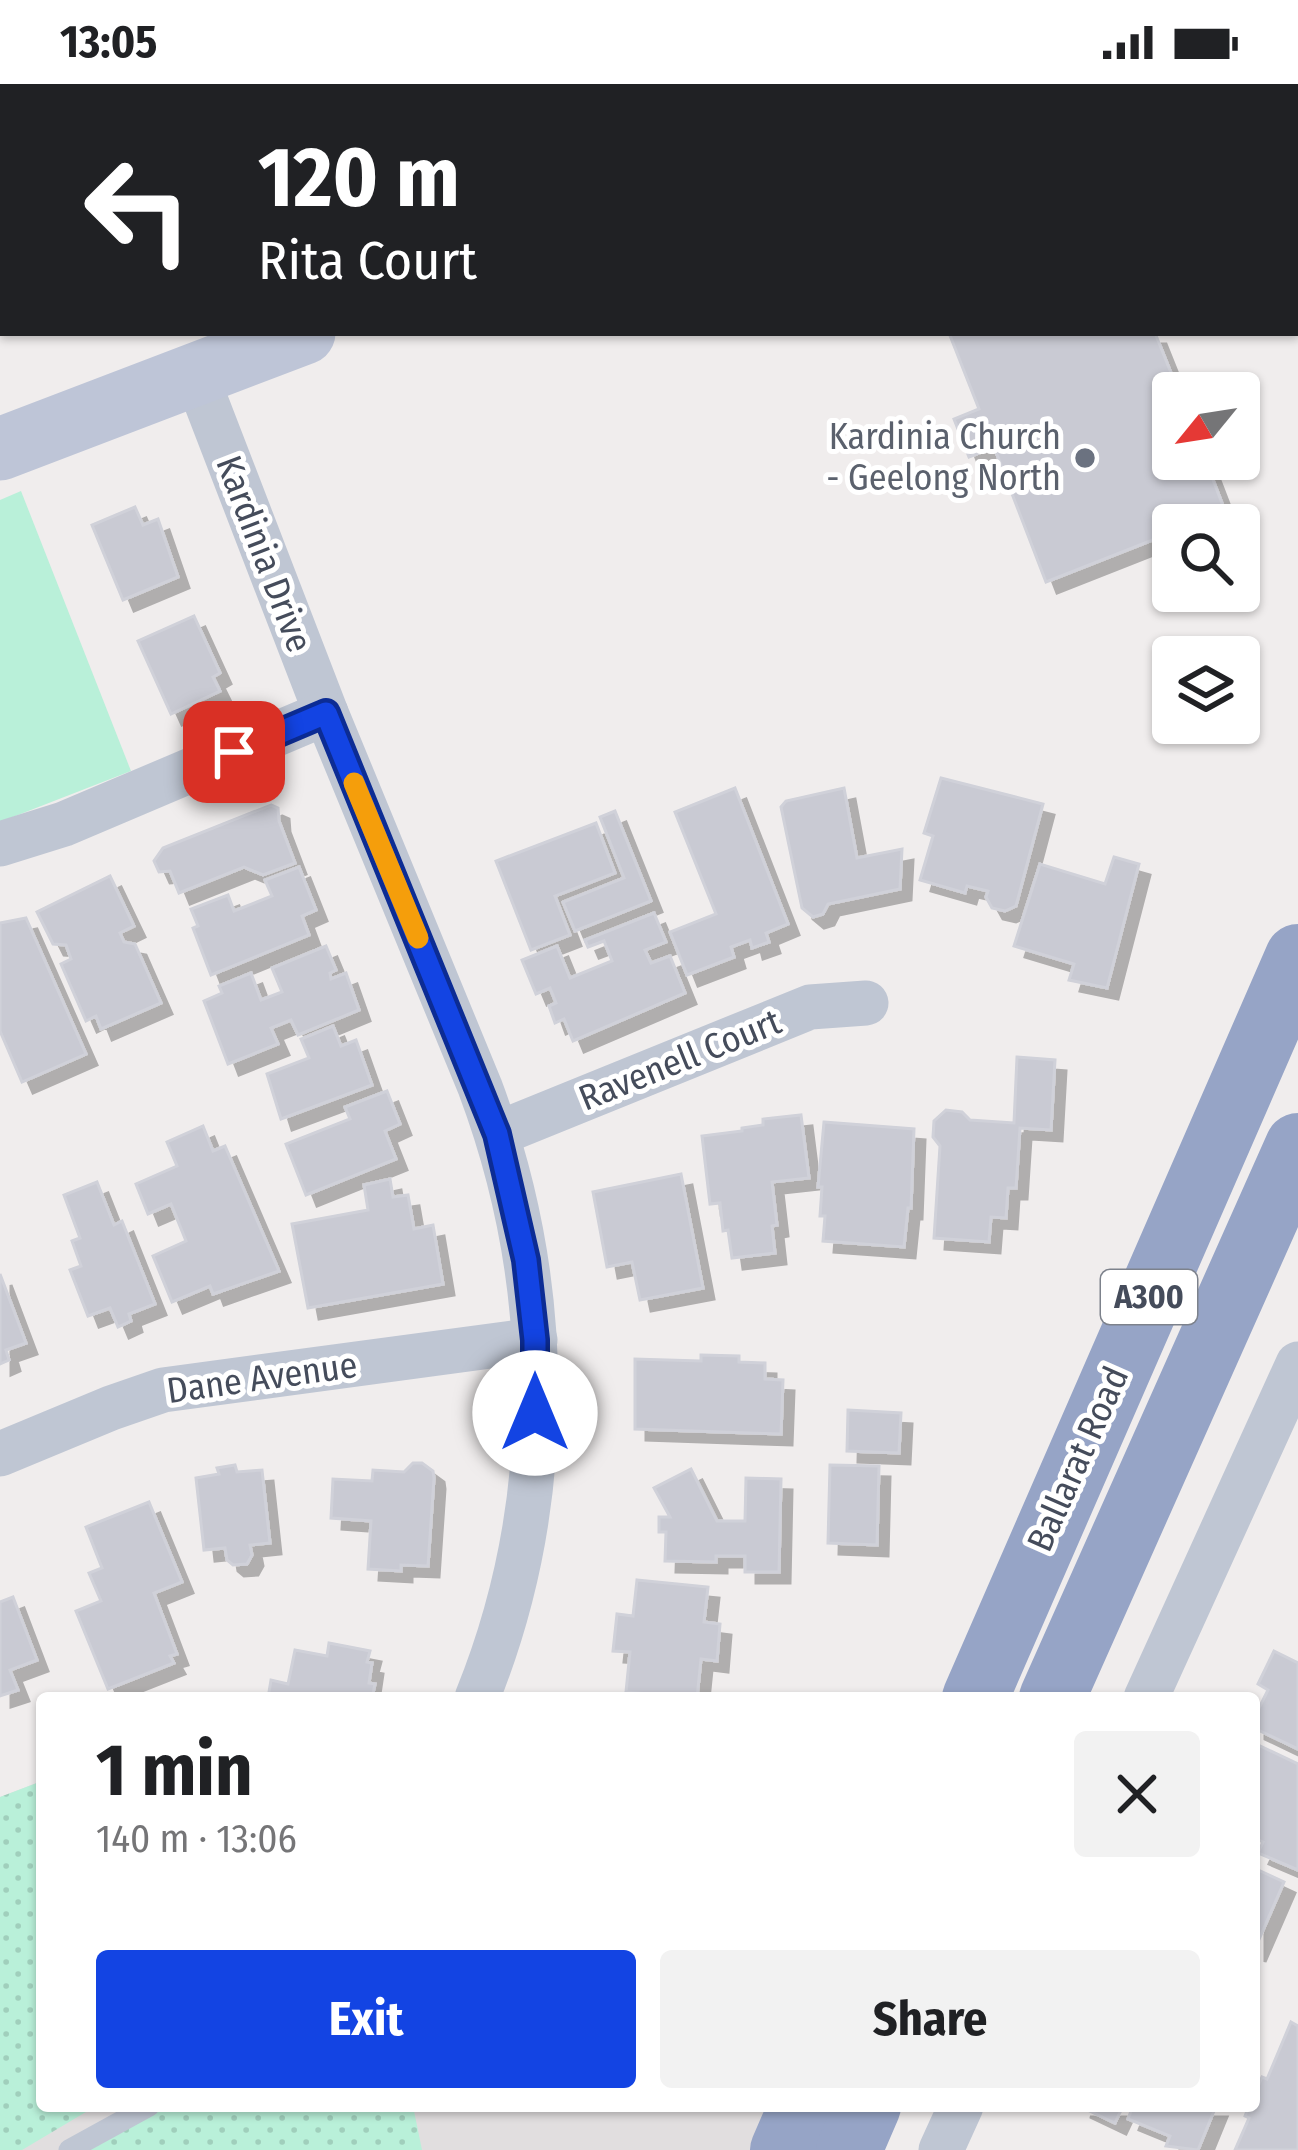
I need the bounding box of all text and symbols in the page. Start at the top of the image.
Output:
text: 13:05 [60,15,157,69]
text: 120 m [258,127,460,228]
icon: left [60,132,216,288]
text: Rita Court [258,229,477,293]
north arrow [1152,372,1260,480]
map controls [1152,372,1260,744]
place label: Kardinia Church - Geelong North [826,415,1061,500]
marker: Kardinia Church - Geelong North [1072,445,1098,471]
street label: Kardinia Drive [206,450,322,658]
button: search [1152,504,1260,612]
button: layers [1152,636,1260,744]
pin [183,701,285,803]
icon: arrive [201,719,267,785]
street label: Ravenell Court [573,999,788,1120]
road number: A300 [1101,1270,1197,1324]
street label: Dane Avenue [164,1343,360,1413]
position arrow [472,1350,598,1476]
street label: Ballarat Road [1018,1360,1138,1558]
text: 1 min [96,1728,253,1814]
button: close [1074,1731,1200,1857]
text: 140 m · 13:06 [96,1816,297,1862]
button: Exit [96,1950,636,2088]
button: Share [660,1950,1200,2088]

